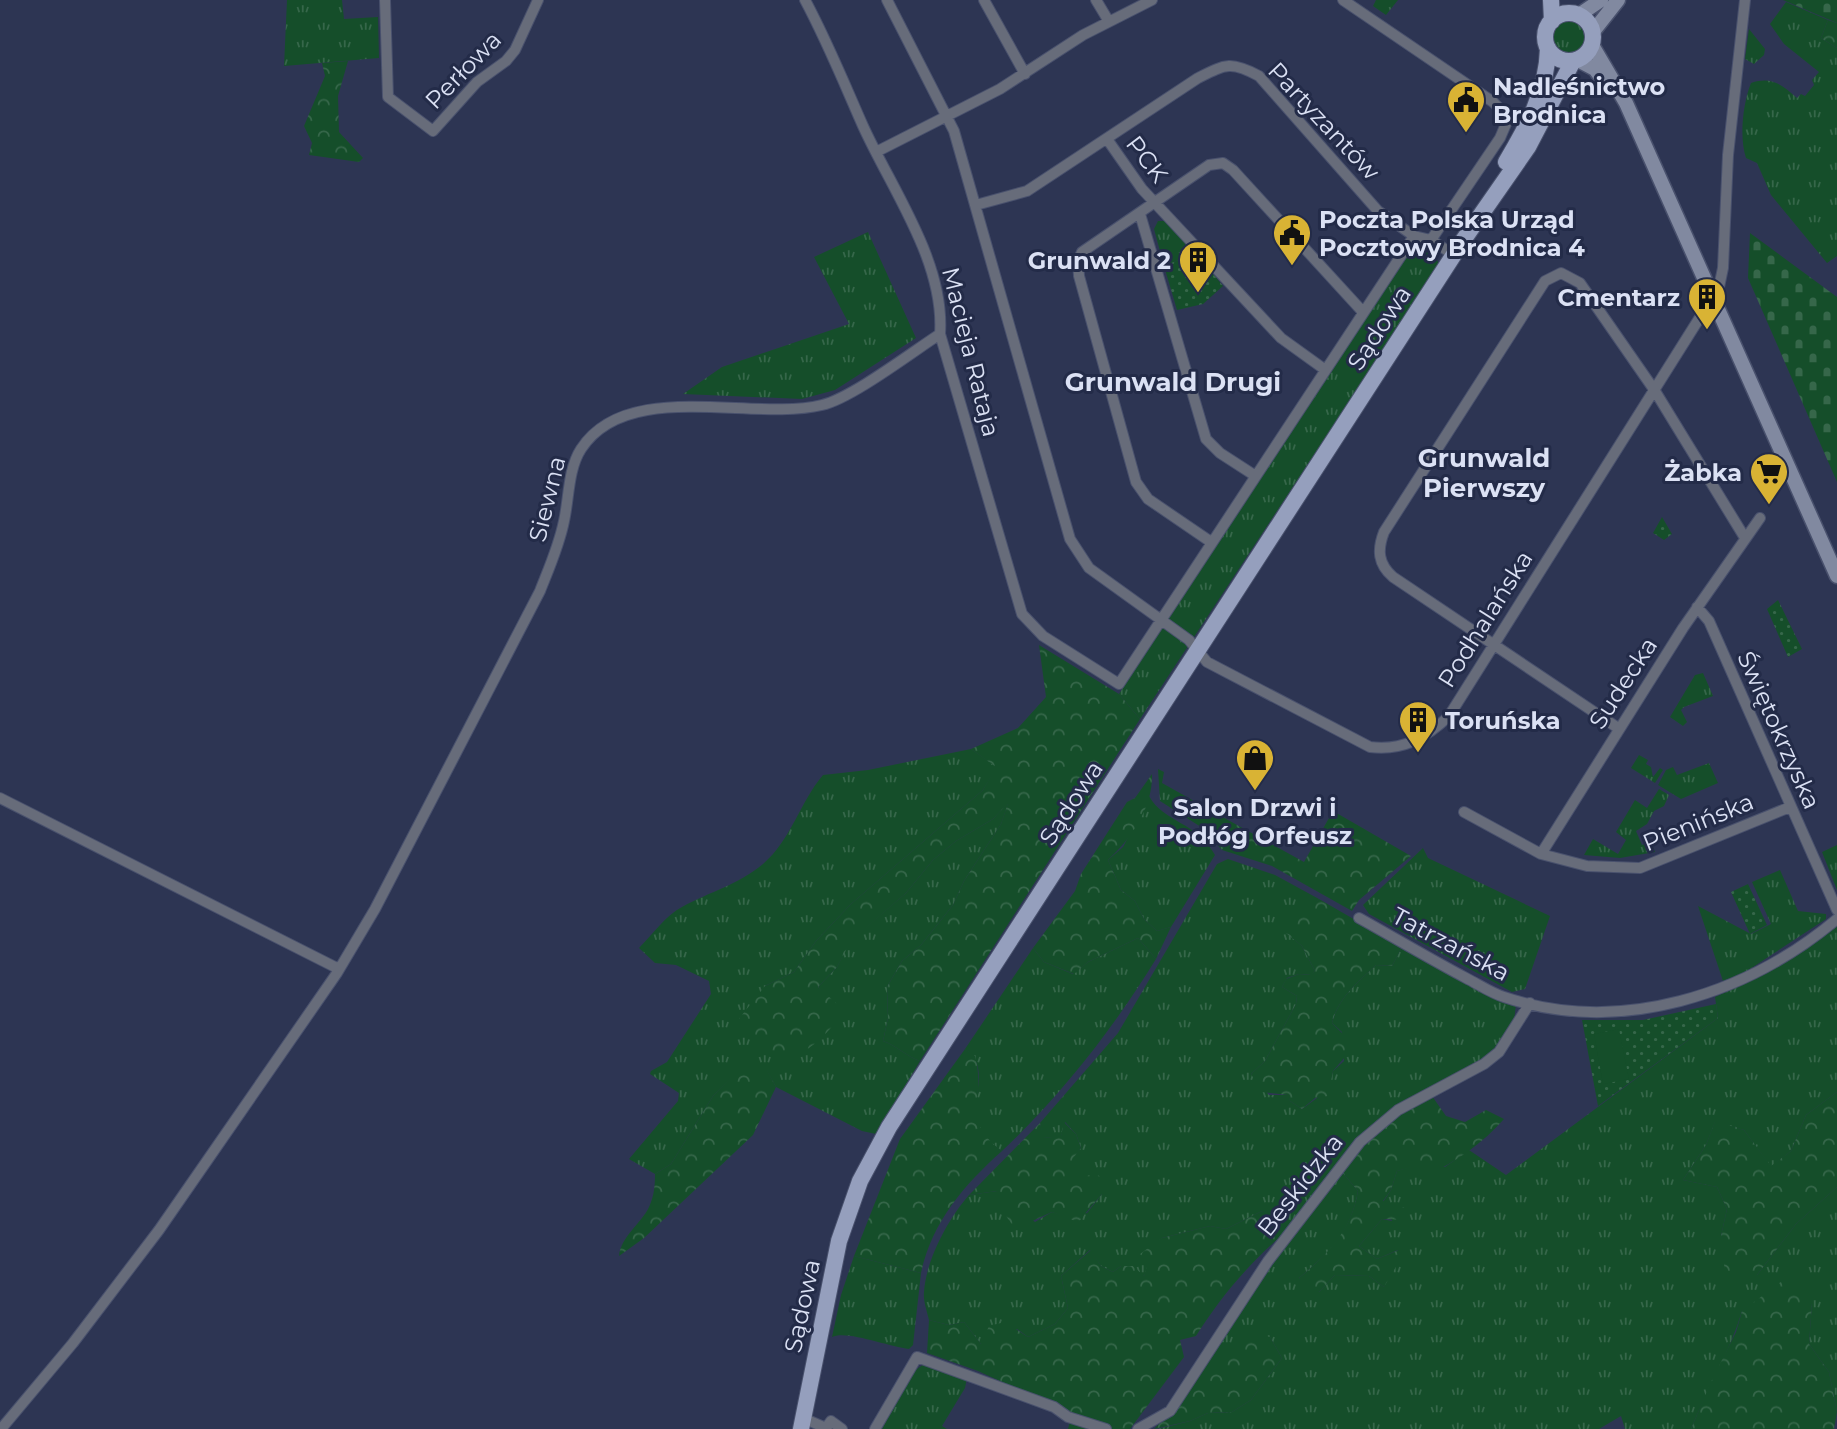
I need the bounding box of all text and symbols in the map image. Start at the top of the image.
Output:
street label: Perłowa [419,25,507,115]
street label: Partyzantów [1262,56,1386,186]
place label: Nadleśnictwo Brodnica [1493,72,1665,129]
public building icon: Nadleśnictwo Brodnica [1445,79,1487,134]
street label: PCK [1120,130,1174,188]
place label: Poczta Polska Urząd Pocztowy Brodnica 4 [1319,205,1585,262]
public building icon: Poczta Polska Urząd Pocztowy Brodnica 4 [1271,212,1313,267]
building icon: Grunwald 2 [1177,239,1219,294]
place label: Grunwald 2 [1028,246,1171,275]
street label: Macieja Rataja [936,264,1006,440]
building icon: Cmentarz [1686,276,1728,331]
street label: Sądowa [1341,280,1417,376]
place label: Cmentarz [1557,283,1680,312]
district label: Grunwald Drugi [1065,366,1281,398]
district label: Grunwald Pierwszy [1418,442,1550,504]
supermarket icon: Żabka [1748,451,1790,506]
street label: Siewna [522,453,572,545]
place label: Żabka [1664,458,1742,487]
street label: Podhalańska [1432,545,1538,693]
street label: Sudecka [1583,632,1663,734]
street label: Świętokrzyska [1731,647,1827,813]
building icon: Toruńska [1397,699,1439,754]
place label: Toruńska [1445,706,1561,735]
shop icon: Salon Drzwi i Podłóg Orfeusz [1234,737,1276,792]
street label: Sądowa [1033,755,1109,851]
street label: Pienińska [1638,787,1758,857]
place label: Salon Drzwi i Podłóg Orfeusz [1158,793,1352,850]
street label: Tatrzańska [1387,901,1515,987]
street label: Beskidzka [1251,1128,1349,1242]
street label: Sądowa [778,1257,826,1355]

